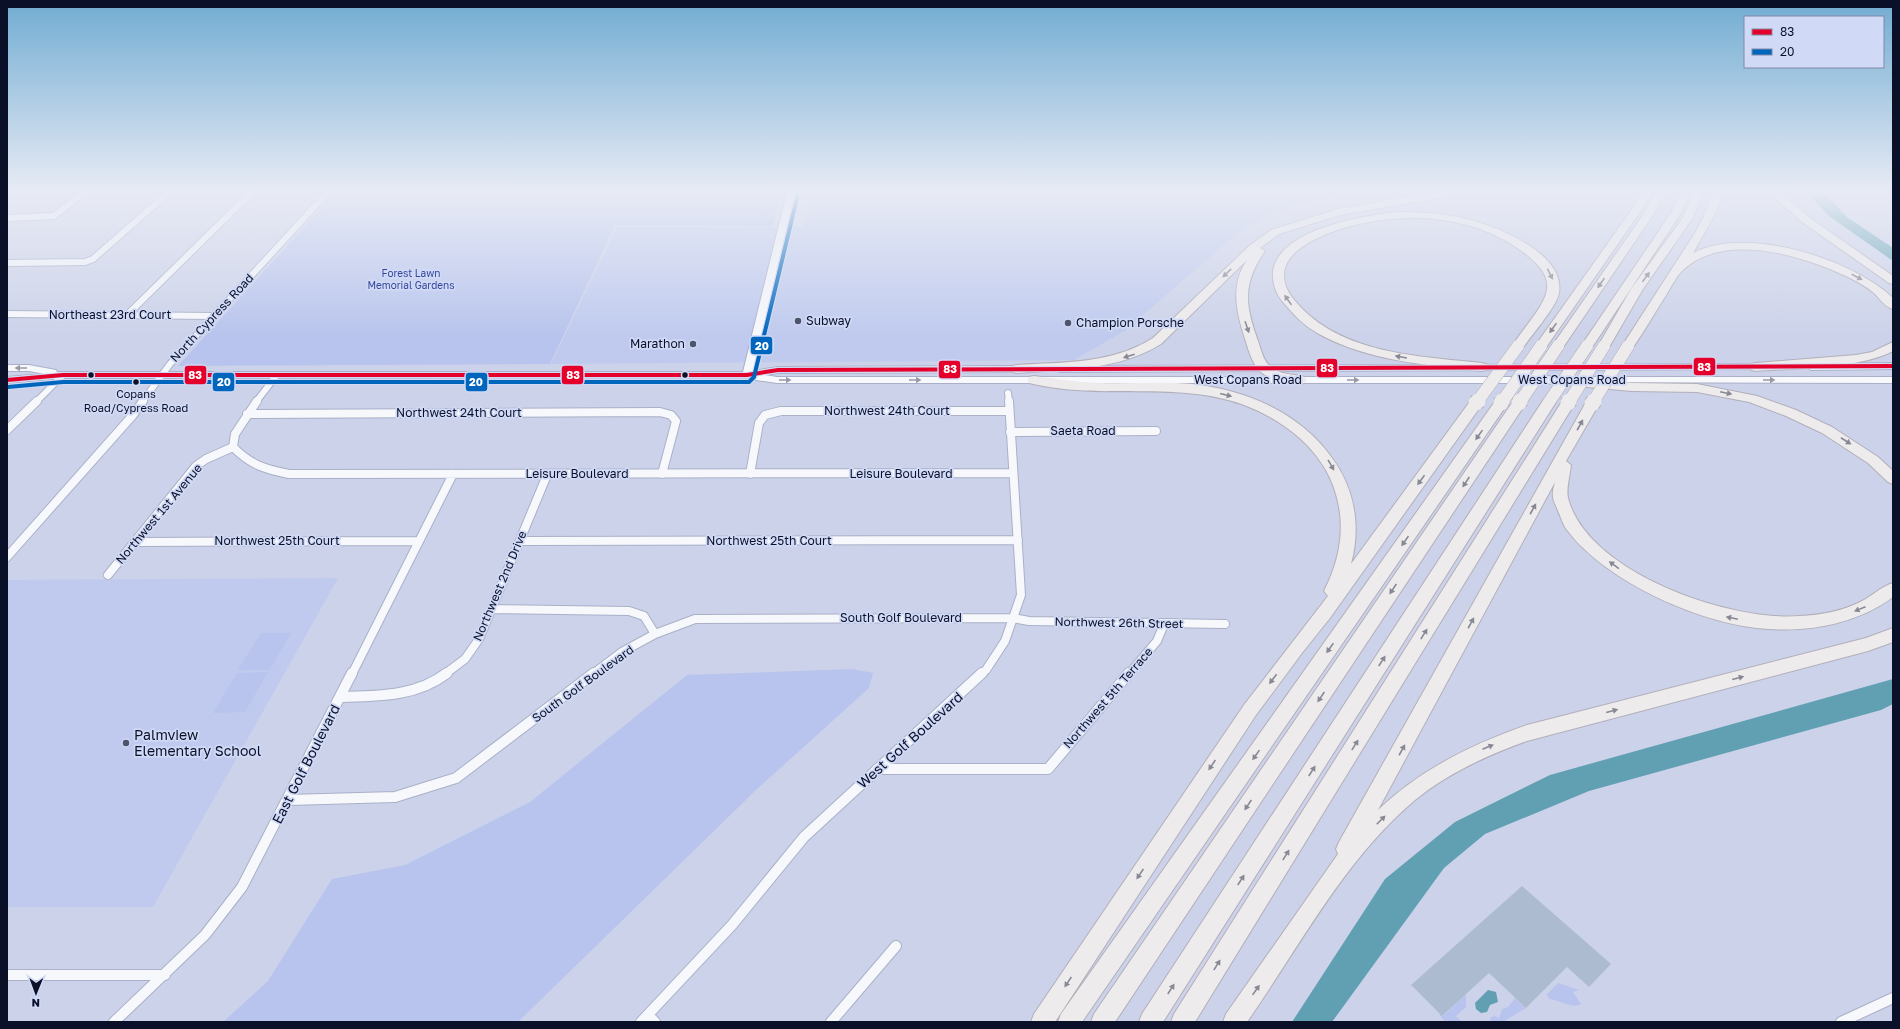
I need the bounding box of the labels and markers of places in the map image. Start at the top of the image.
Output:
place label: Subway [806,313,851,328]
place label: Champion Porsche [1076,315,1184,330]
marker: Subway [793,316,803,326]
marker: Champion Porsche [1063,318,1073,328]
place label: Marathon [630,336,685,351]
marker: Marathon [688,339,698,349]
unlabelled marker [86,370,96,380]
unlabelled marker [680,370,690,380]
marker: Copans Road/Cypress Road [131,377,141,387]
place label: Copans Road/Cypress Road [84,387,188,414]
place label: Palmview Elementary School [134,726,261,759]
marker: Palmview Elementary School [121,738,131,748]

